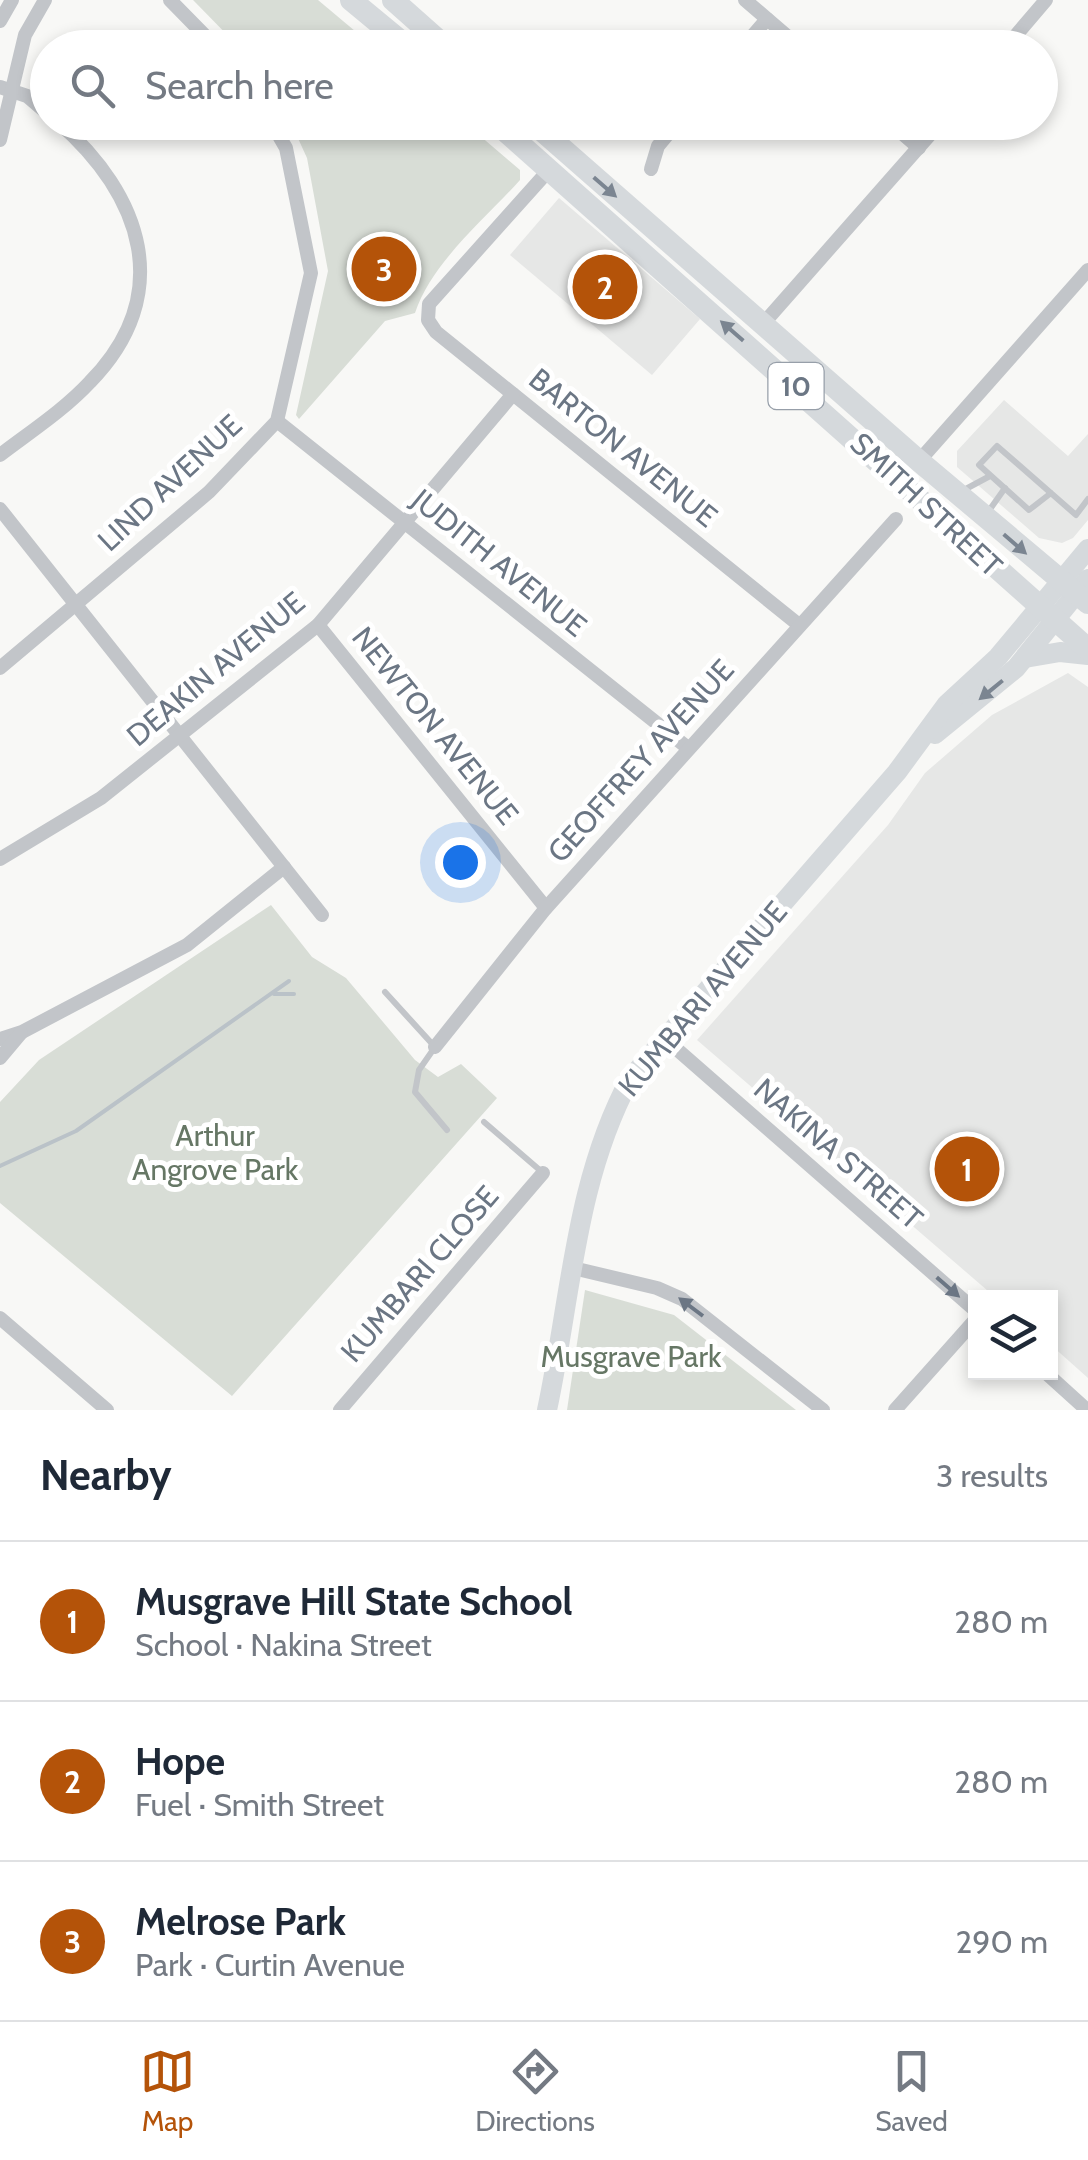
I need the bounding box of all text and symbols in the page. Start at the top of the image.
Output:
search box [30,30,1058,140]
icon: search [65,58,120,113]
text: Search here [145,62,334,109]
one-way arrow [593,175,617,198]
pin: 3 [352,232,416,306]
pin: 2 [572,250,638,324]
one-way arrow [720,320,745,342]
street label: BARTON AVENUE [522,360,725,535]
road number: 10 [768,363,824,409]
street label: LIND AVENUE [90,406,249,559]
street label: SMITH STREET [843,425,1010,584]
street label: JUDITH AVENUE [404,480,594,644]
one-way arrow [1002,533,1027,555]
street label: DEAKIN AVENUE [119,583,312,754]
street label: NEWTON AVENUE [344,619,526,832]
street label: GEOFFREY AVENUE [540,651,742,870]
one-way arrow [979,679,1004,700]
your location [435,837,486,888]
street label: KUMBARI AVENUE [610,894,795,1104]
street label: NAKINA STREET [746,1070,930,1237]
park label: Arthur Angrove Park [132,1117,299,1188]
pin: 1 [934,1132,1000,1206]
street label: KUMBARI CLOSE [333,1178,506,1369]
one-way arrow [935,1275,960,1297]
map controls [968,1290,1058,1380]
button: layers [968,1290,1058,1380]
one-way arrow [678,1298,704,1318]
park label: Musgrave Park [541,1338,722,1375]
text: Nearby [40,1449,172,1501]
text: 3 results [936,1456,1048,1495]
text: Musgrave Hill State School [135,1578,573,1625]
text: 1 [67,1602,78,1641]
text: 280 m [954,1602,1048,1641]
text: School · Nakina Street [135,1625,432,1664]
text: Hope [135,1738,225,1785]
text: 2 [64,1762,81,1801]
text: 280 m [954,1762,1048,1801]
text: Fuel · Smith Street [135,1785,384,1824]
text: Melrose Park [135,1898,346,1945]
text: 3 [64,1922,81,1961]
text: 290 m [955,1922,1048,1961]
text: Park · Curtin Avenue [135,1945,405,1984]
tab: Map [140,2044,195,2138]
tab: Directions [475,2044,595,2138]
tab: Saved [875,2044,948,2138]

